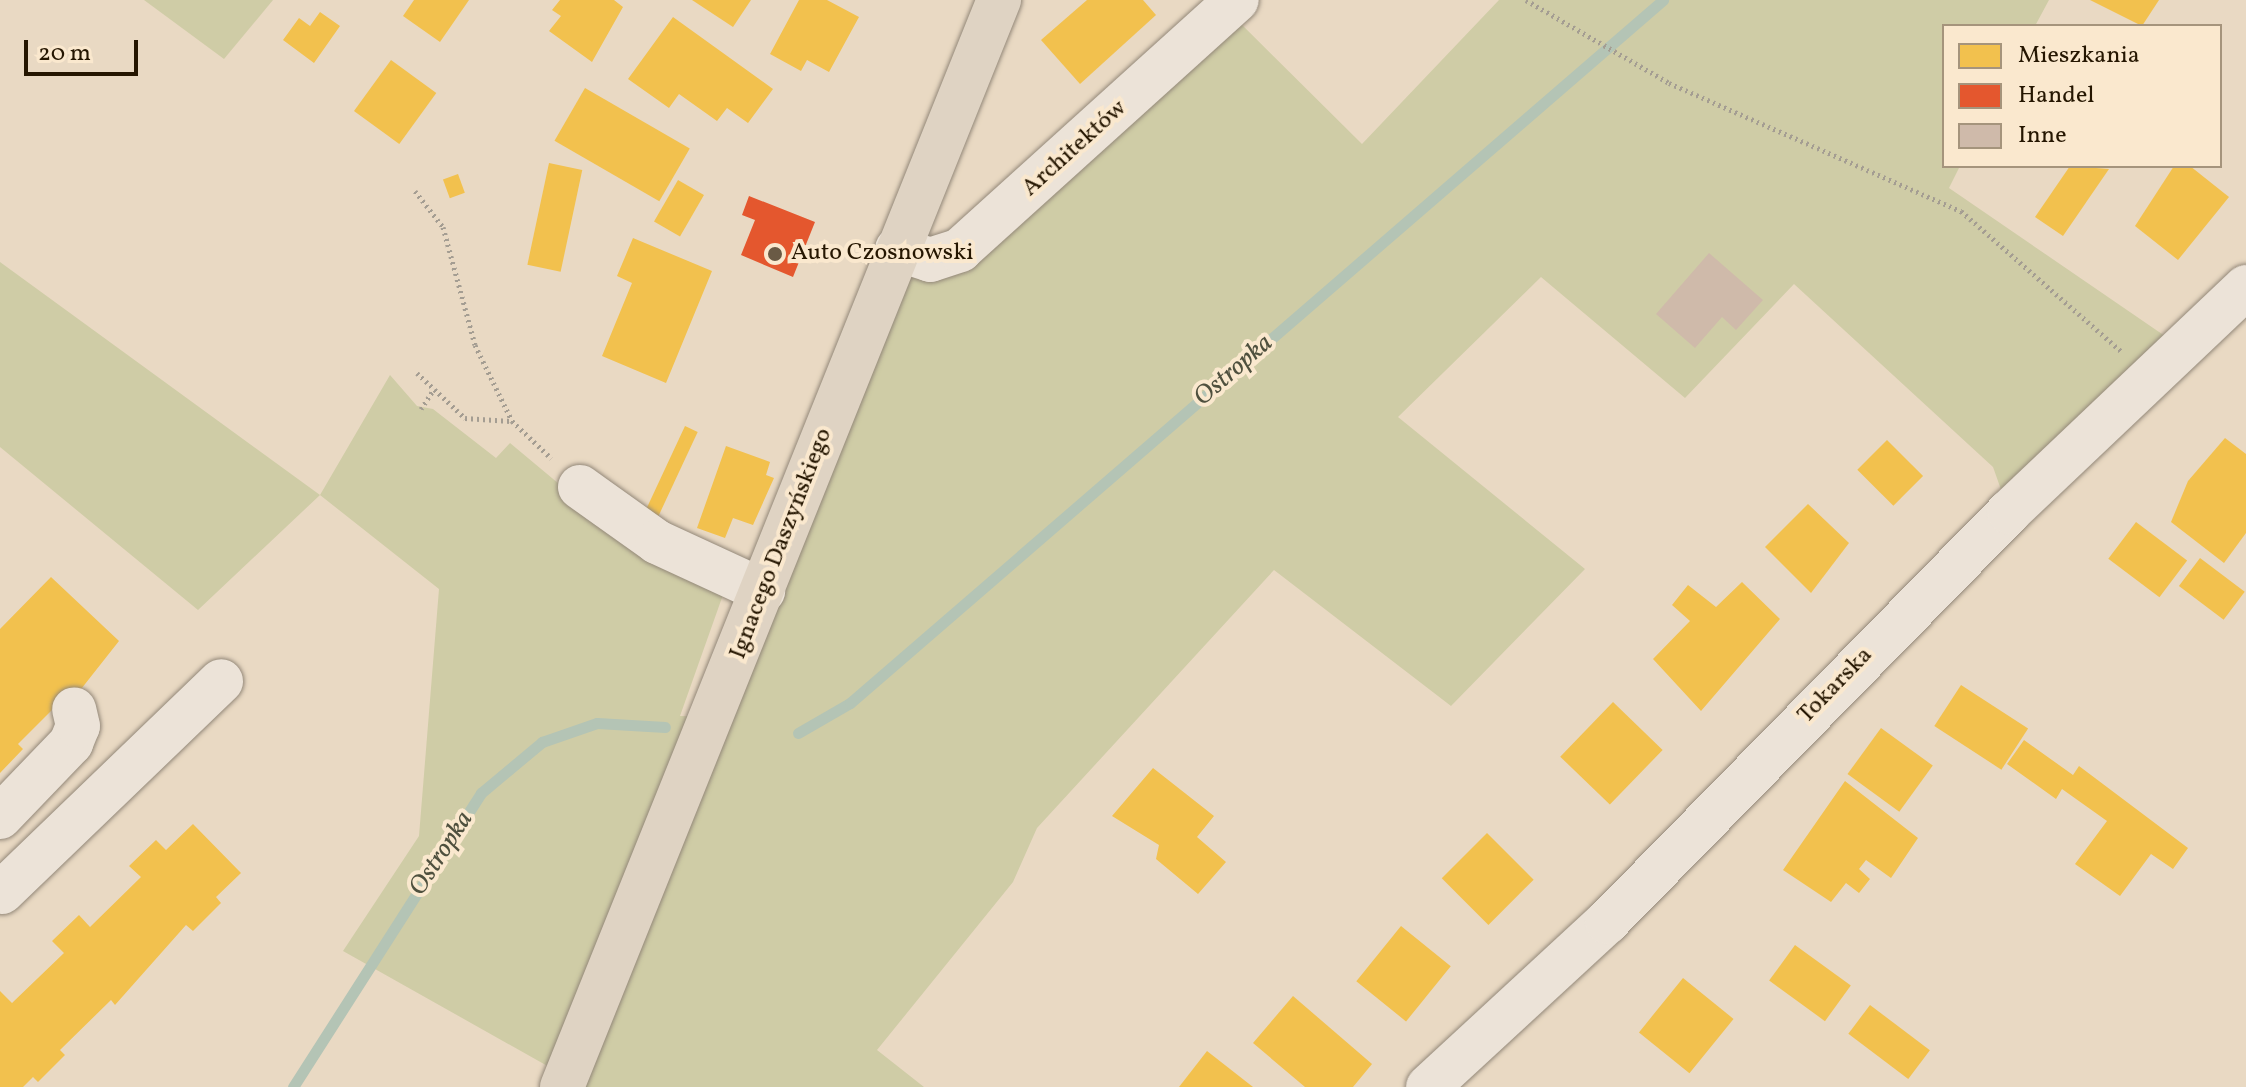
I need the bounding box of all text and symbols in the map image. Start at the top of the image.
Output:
scale bar [28,24,142,74]
legend [1942,24,2222,168]
text: 20 m [38,37,91,71]
text: Mieszkania [2018,39,2140,73]
text: Handel [2018,79,2094,113]
street label: Architektów [1017,95,1133,203]
text: Inne [2018,119,2067,153]
place label: Auto Czosnowski [791,240,973,268]
marker: Auto Czosnowski [766,245,784,263]
water label: Ostropka [1188,328,1280,414]
street label: Ignacego Daszyńskiego [725,424,839,664]
street label: Tokarska [1793,642,1879,730]
water label: Ostropka [403,806,481,902]

